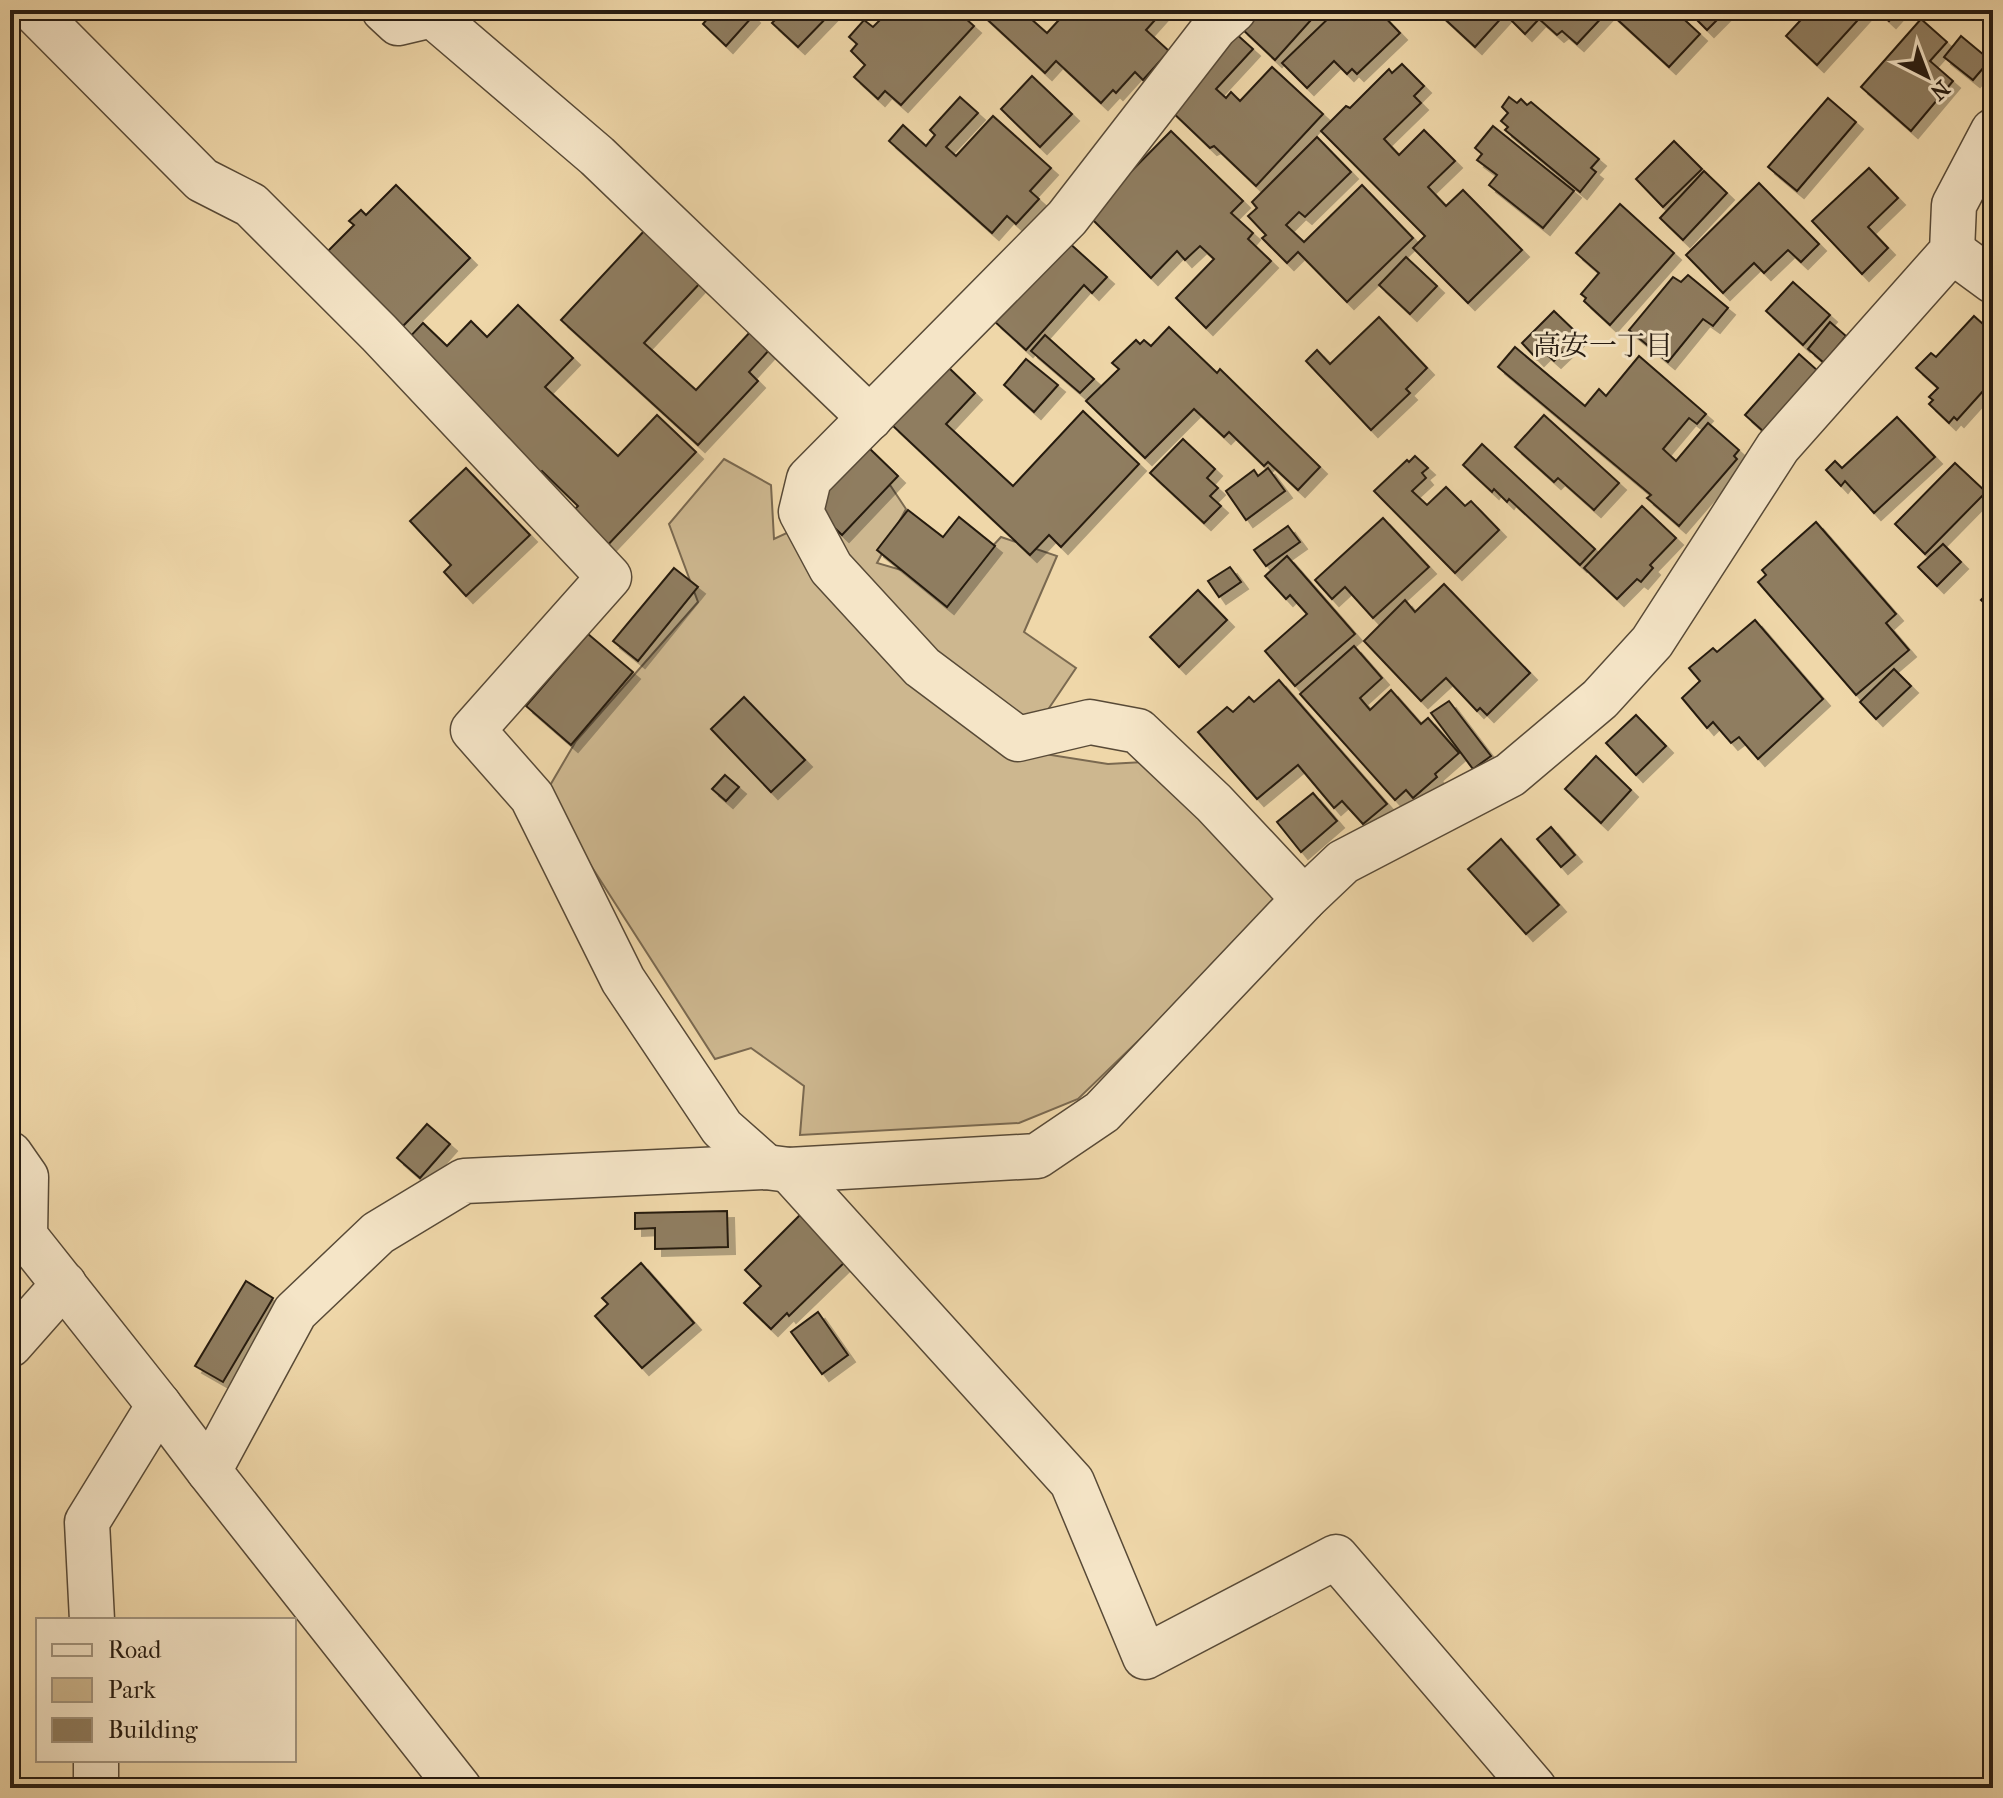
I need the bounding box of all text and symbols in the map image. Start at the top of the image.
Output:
north arrow [1887,36,1967,116]
text: N [1925,75,1955,106]
district label: 高安一丁目 [1533,329,1673,362]
legend [36,1618,296,1762]
text: Road [108,1636,162,1664]
text: Park [108,1676,156,1704]
text: Building [108,1716,199,1744]

